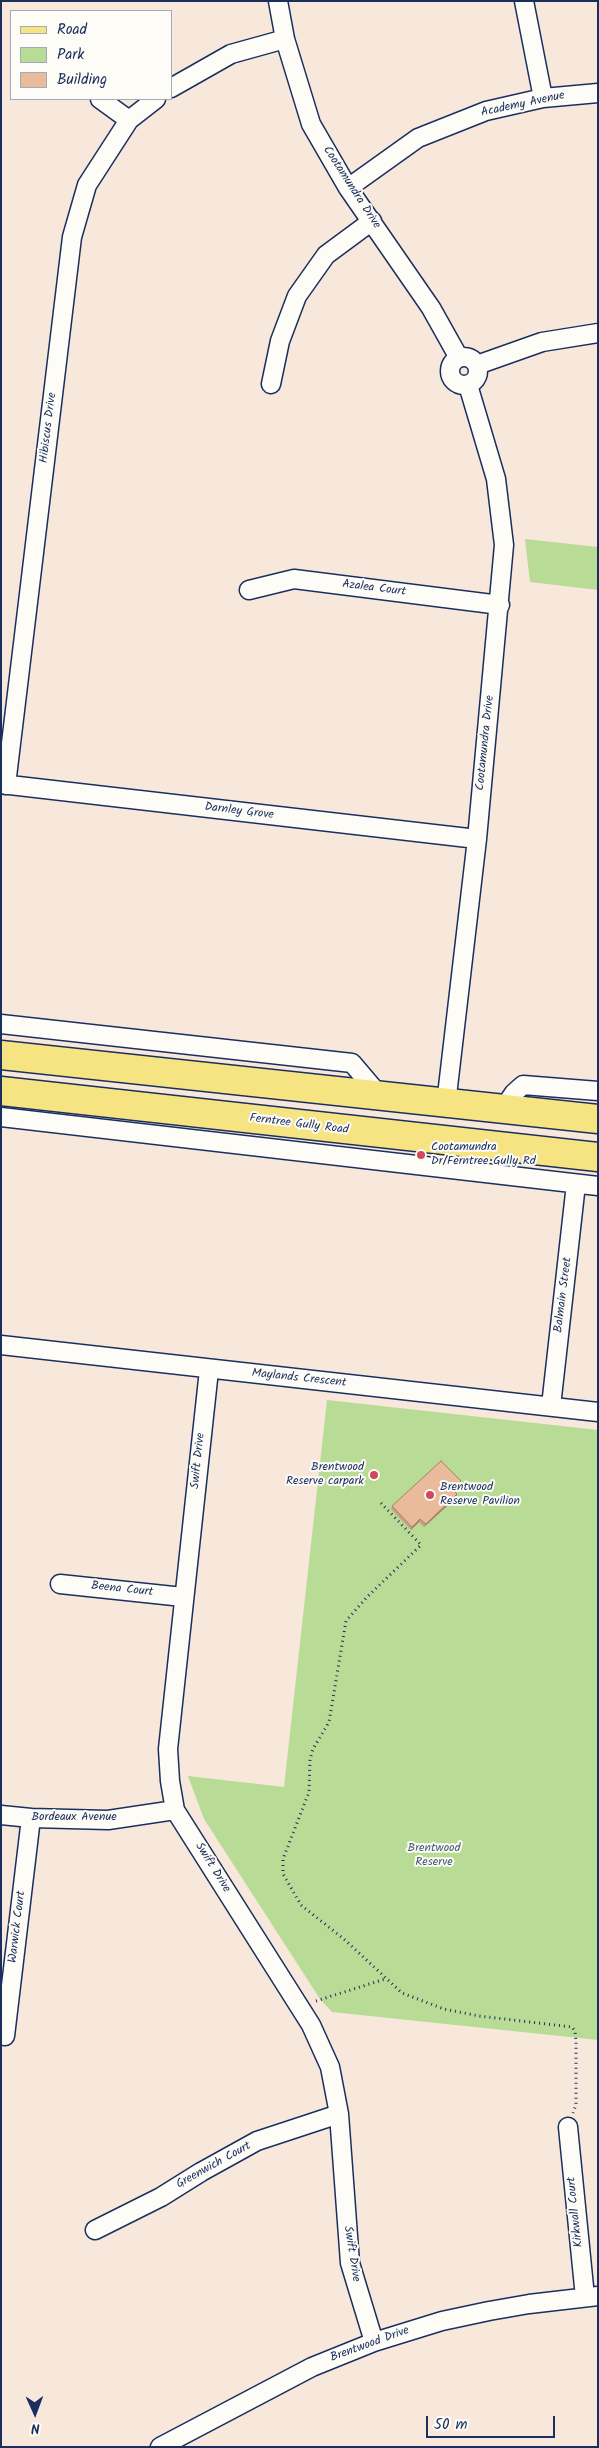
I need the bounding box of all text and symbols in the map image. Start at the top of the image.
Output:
legend [10,10,172,100]
text: Road [57,18,87,42]
text: Park [57,43,84,67]
text: Building [57,68,107,92]
street label: Academy Avenue [480,89,566,121]
street label: Cootamundra Drive [319,144,383,232]
street label: Hibiscus Drive [38,392,60,464]
street label: Azalea Court [341,578,407,600]
street label: Cootamundra Drive [474,695,498,791]
street label: Darnley Grove [204,801,274,823]
street label: Ferntree Gully Road [249,1112,349,1138]
place label: Cootamundra Dr/Ferntree Gully Rd [431,1141,536,1169]
marker: Cootamundra Dr/Ferntree Gully Rd [415,1149,427,1161]
street label: Balmain Street [552,1256,576,1334]
street label: Maylands Crescent [251,1367,347,1391]
street label: Swift Drive [189,1432,209,1490]
place label: Brentwood Reserve carpark [286,1461,364,1489]
marker: Brentwood Reserve carpark [368,1469,380,1481]
place label: Brentwood Reserve Pavilion [440,1481,520,1509]
marker: Brentwood Reserve Pavilion [424,1489,436,1501]
street label: Beena Court [90,1580,154,1600]
street label: Bordeaux Avenue [31,1811,117,1825]
street label: Swift Drive [191,1840,233,1896]
park label: Brentwood Reserve [408,1842,460,1870]
street label: Warwick Court [6,1890,30,1964]
street label: Greenwich Court [174,2140,254,2192]
street label: Kirkwall Court [565,2176,587,2248]
street label: Swift Drive [339,2225,363,2283]
street label: Brentwood Drive [329,2324,411,2366]
north arrow [10,2388,60,2438]
scale bar [429,2406,558,2438]
text: 50 m [434,2413,468,2437]
text: N [31,2417,40,2439]

